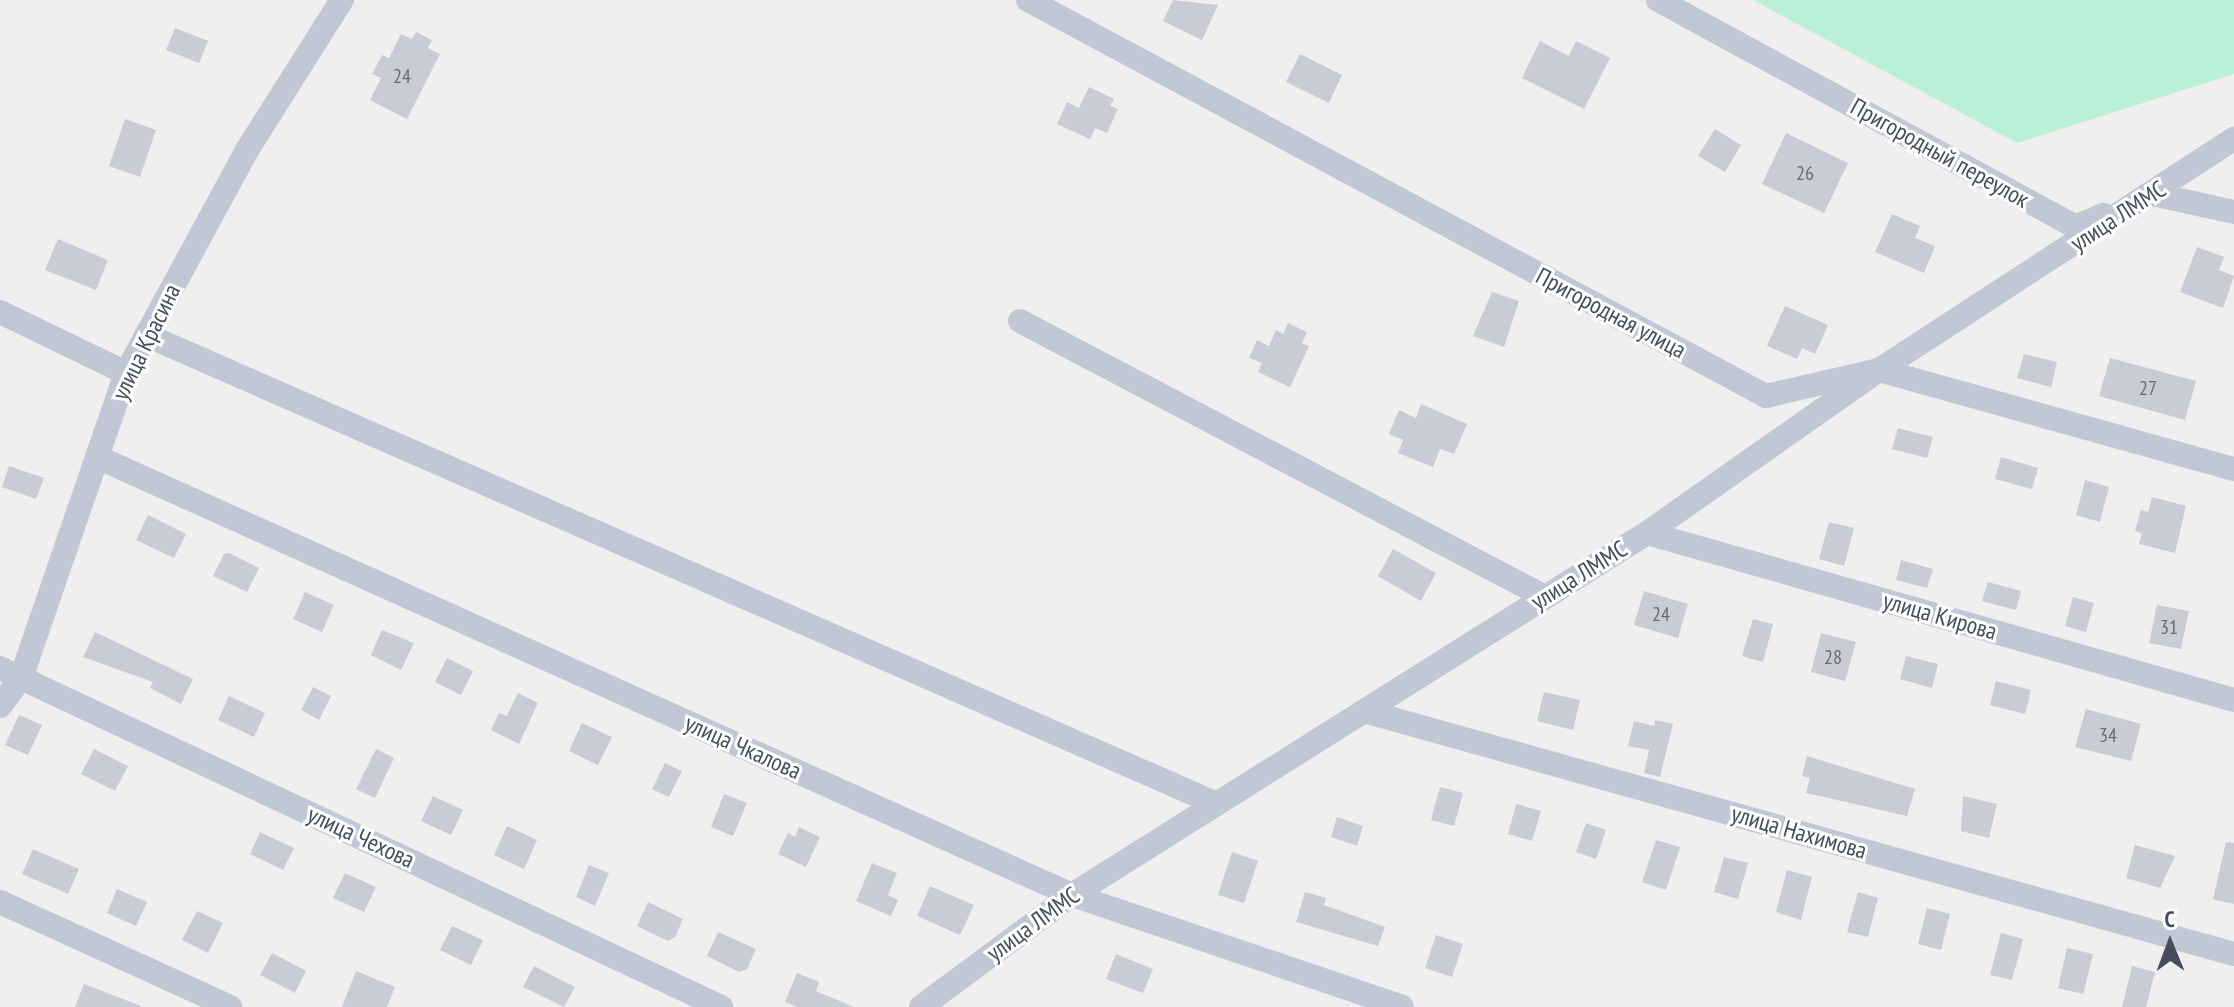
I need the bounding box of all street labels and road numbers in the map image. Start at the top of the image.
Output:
street label: Пригородный переулок [1846,92,2034,214]
street label: улица ЛММС [2065,175,2171,257]
street label: Пригородная улица [1531,261,1691,365]
street label: улица Красина [106,279,186,405]
street label: улица ЛММС [1526,534,1632,616]
street label: улица Кирова [1880,586,2000,646]
street label: улица Чкалова [680,709,806,785]
street label: улица Нахимова [1728,799,1870,865]
street label: улица Чехова [303,800,419,874]
street label: улица ЛММС [981,881,1085,967]

